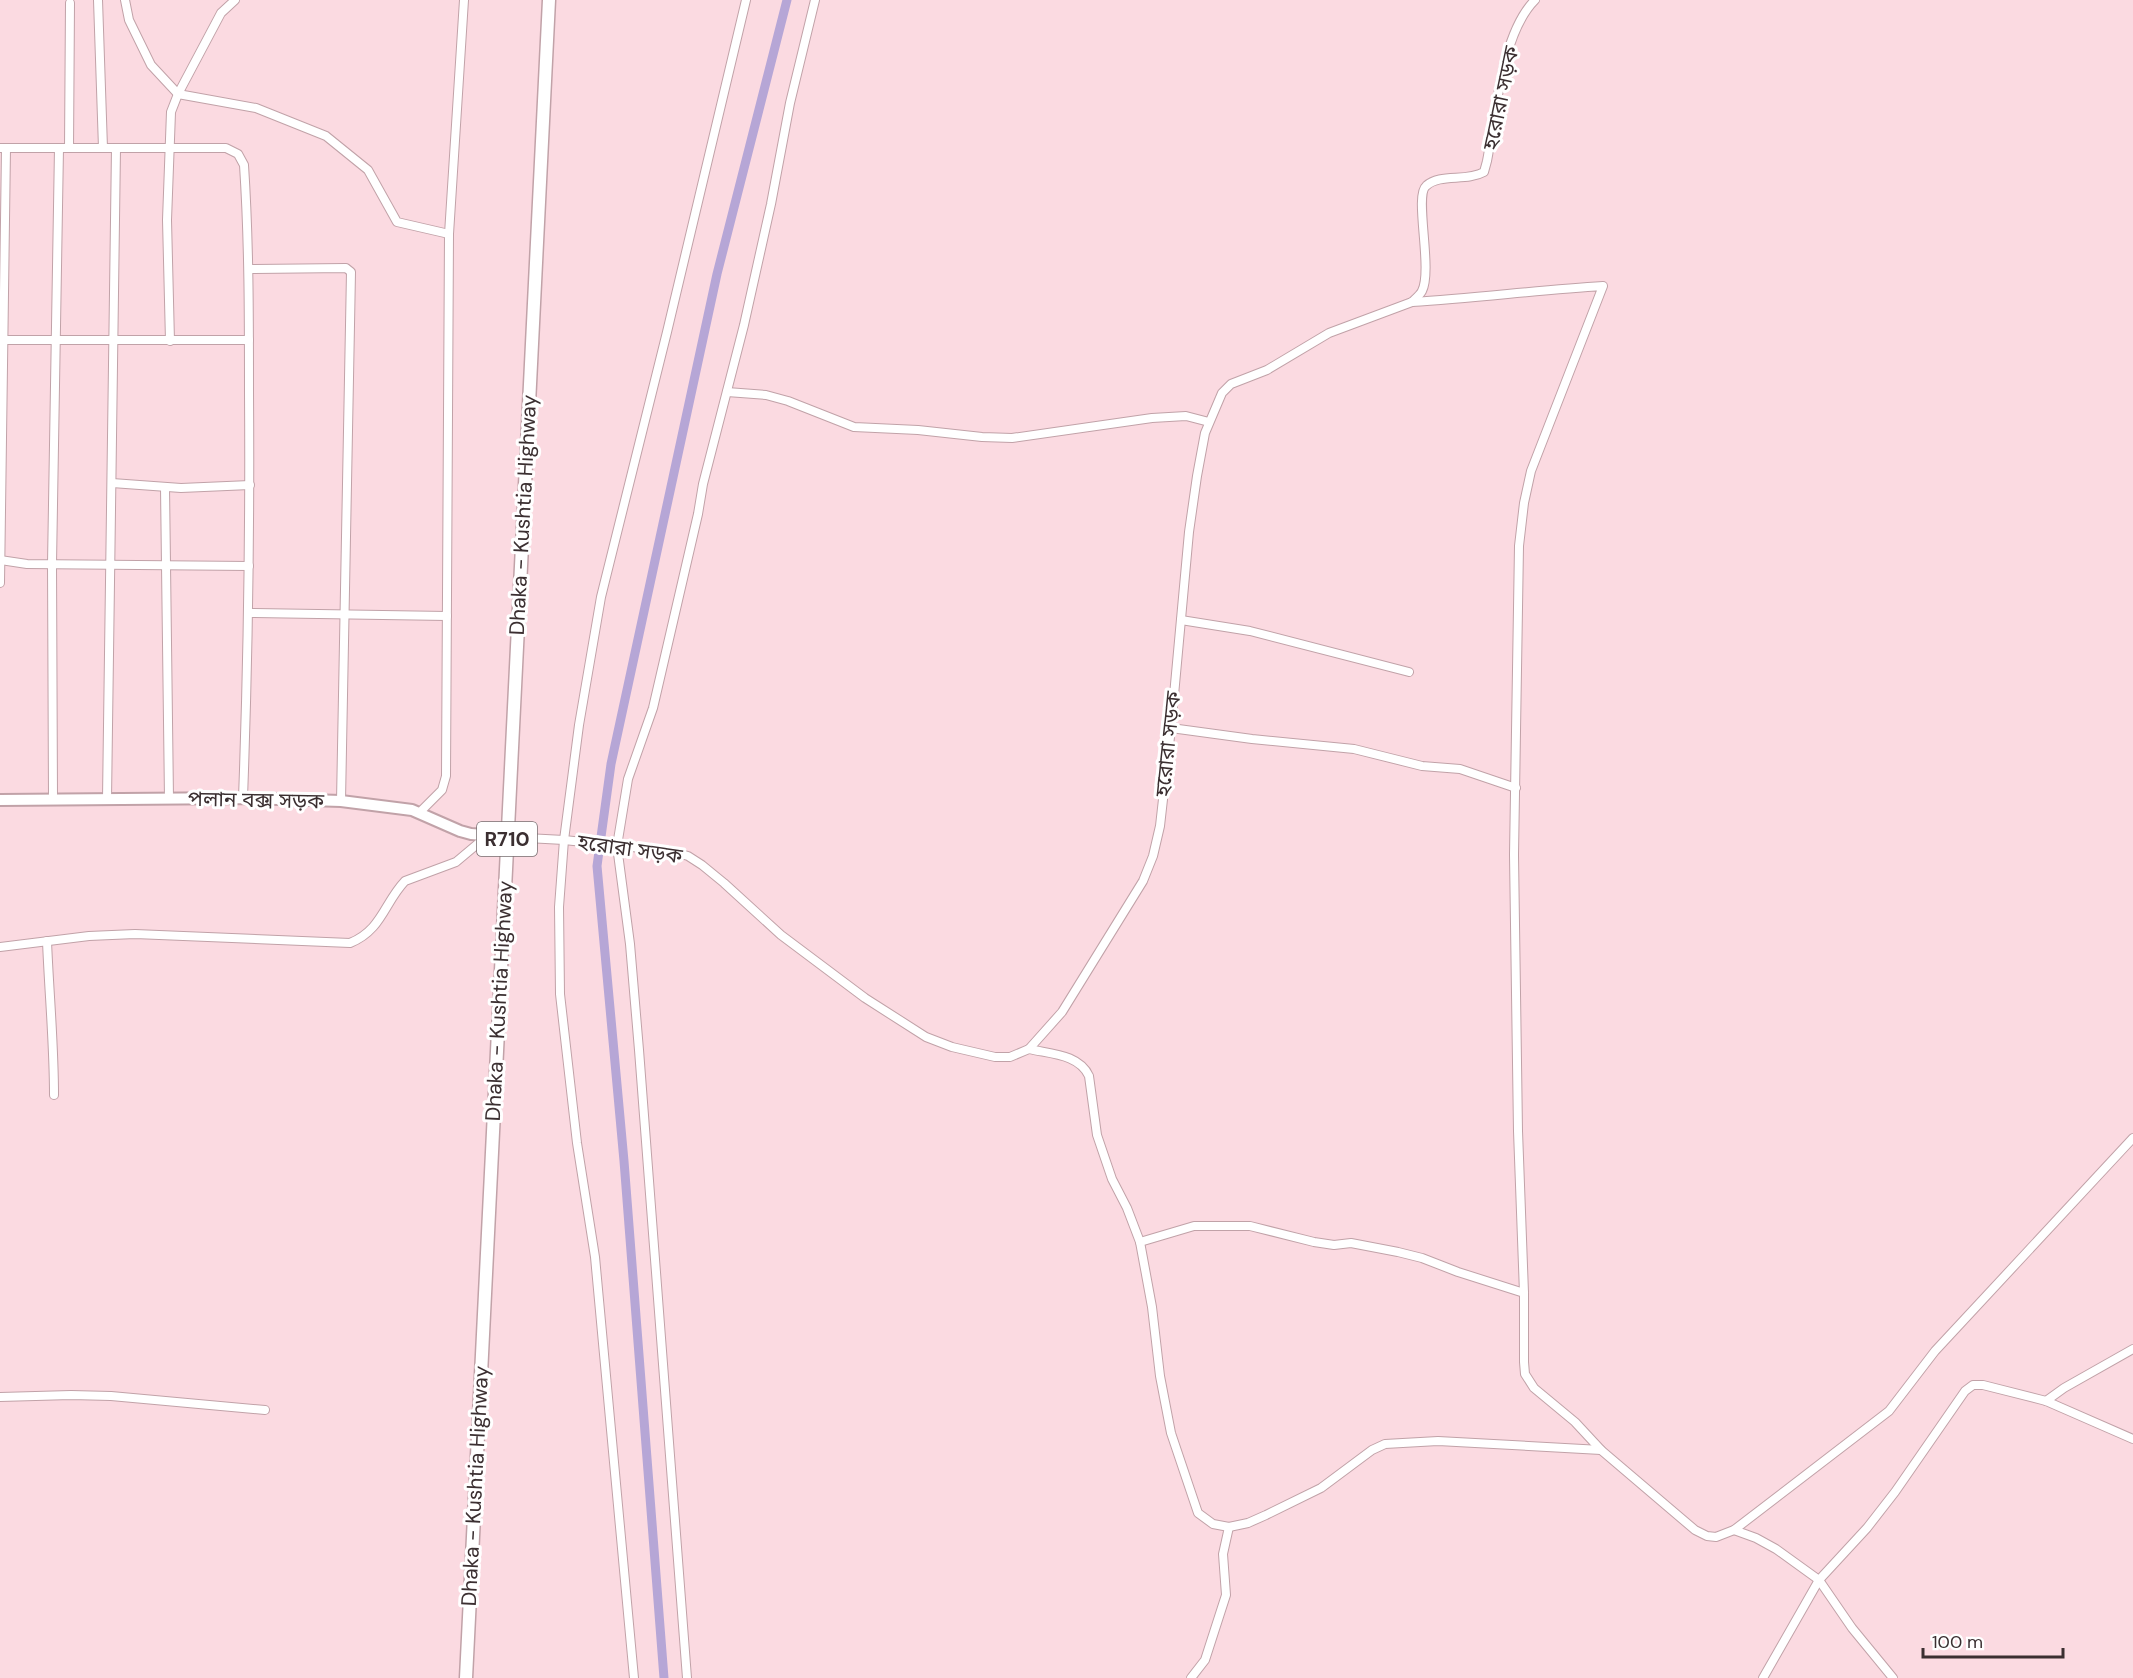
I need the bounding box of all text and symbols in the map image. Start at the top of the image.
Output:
street label: হরোরা সড়ক [1476,42,1526,154]
street label: Dhaka - Kushtia Highway [503,394,543,636]
street label: হরোরা সড়ক [1148,689,1188,799]
street label: পলান বক্স সড়ক [188,785,325,815]
road number: R710 [477,822,537,856]
street label: হরোরা সড়ক [575,828,685,870]
street label: Dhaka - Kushtia Highway [479,880,519,1122]
street label: Dhaka - Kushtia Highway [455,1365,495,1607]
scale bar [1923,1621,2062,1659]
text: 100 m [1932,1630,1983,1654]

